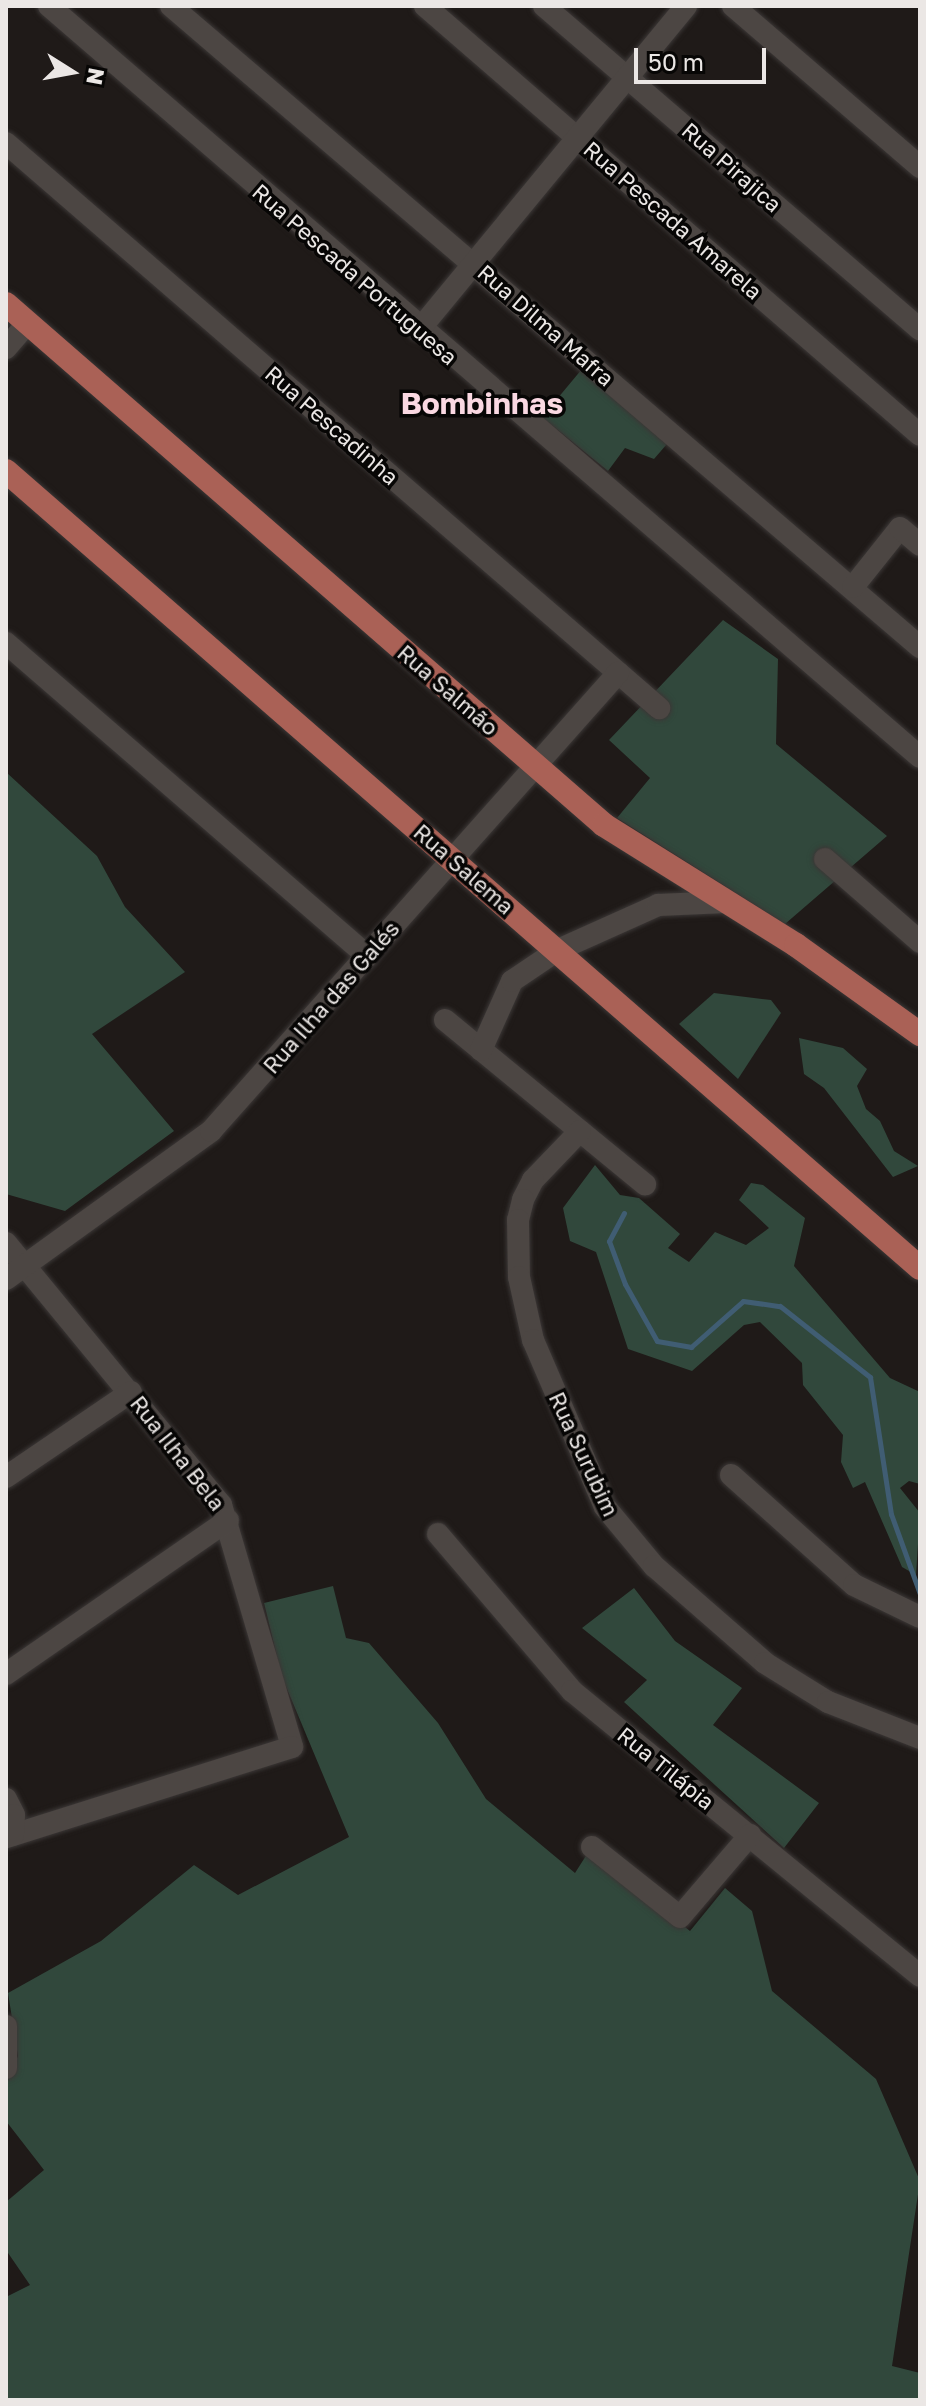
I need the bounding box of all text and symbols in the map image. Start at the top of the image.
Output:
north arrow [32,32,112,112]
scale bar [638,32,770,82]
text: 50 m [648,47,704,76]
text: N [81,66,111,87]
street label: Rua Pirajica [677,117,787,217]
street label: Rua Pescada Amarela [578,135,768,305]
street label: Rua Pescada Portuguesa [247,178,463,370]
street label: Rua Dilma Mafra [473,259,619,391]
street label: Rua Pescadinha [260,360,404,490]
district label: Bombinhas [401,385,563,421]
street label: Rua Salmão [392,639,504,741]
street label: Rua Salema [409,818,519,920]
street label: Rua Ilha das Galés [258,915,404,1079]
street label: Rua Surubim [544,1388,624,1520]
street label: Rua Ilha Bela [125,1390,231,1516]
street label: Rua Tilápia [612,1721,720,1815]

